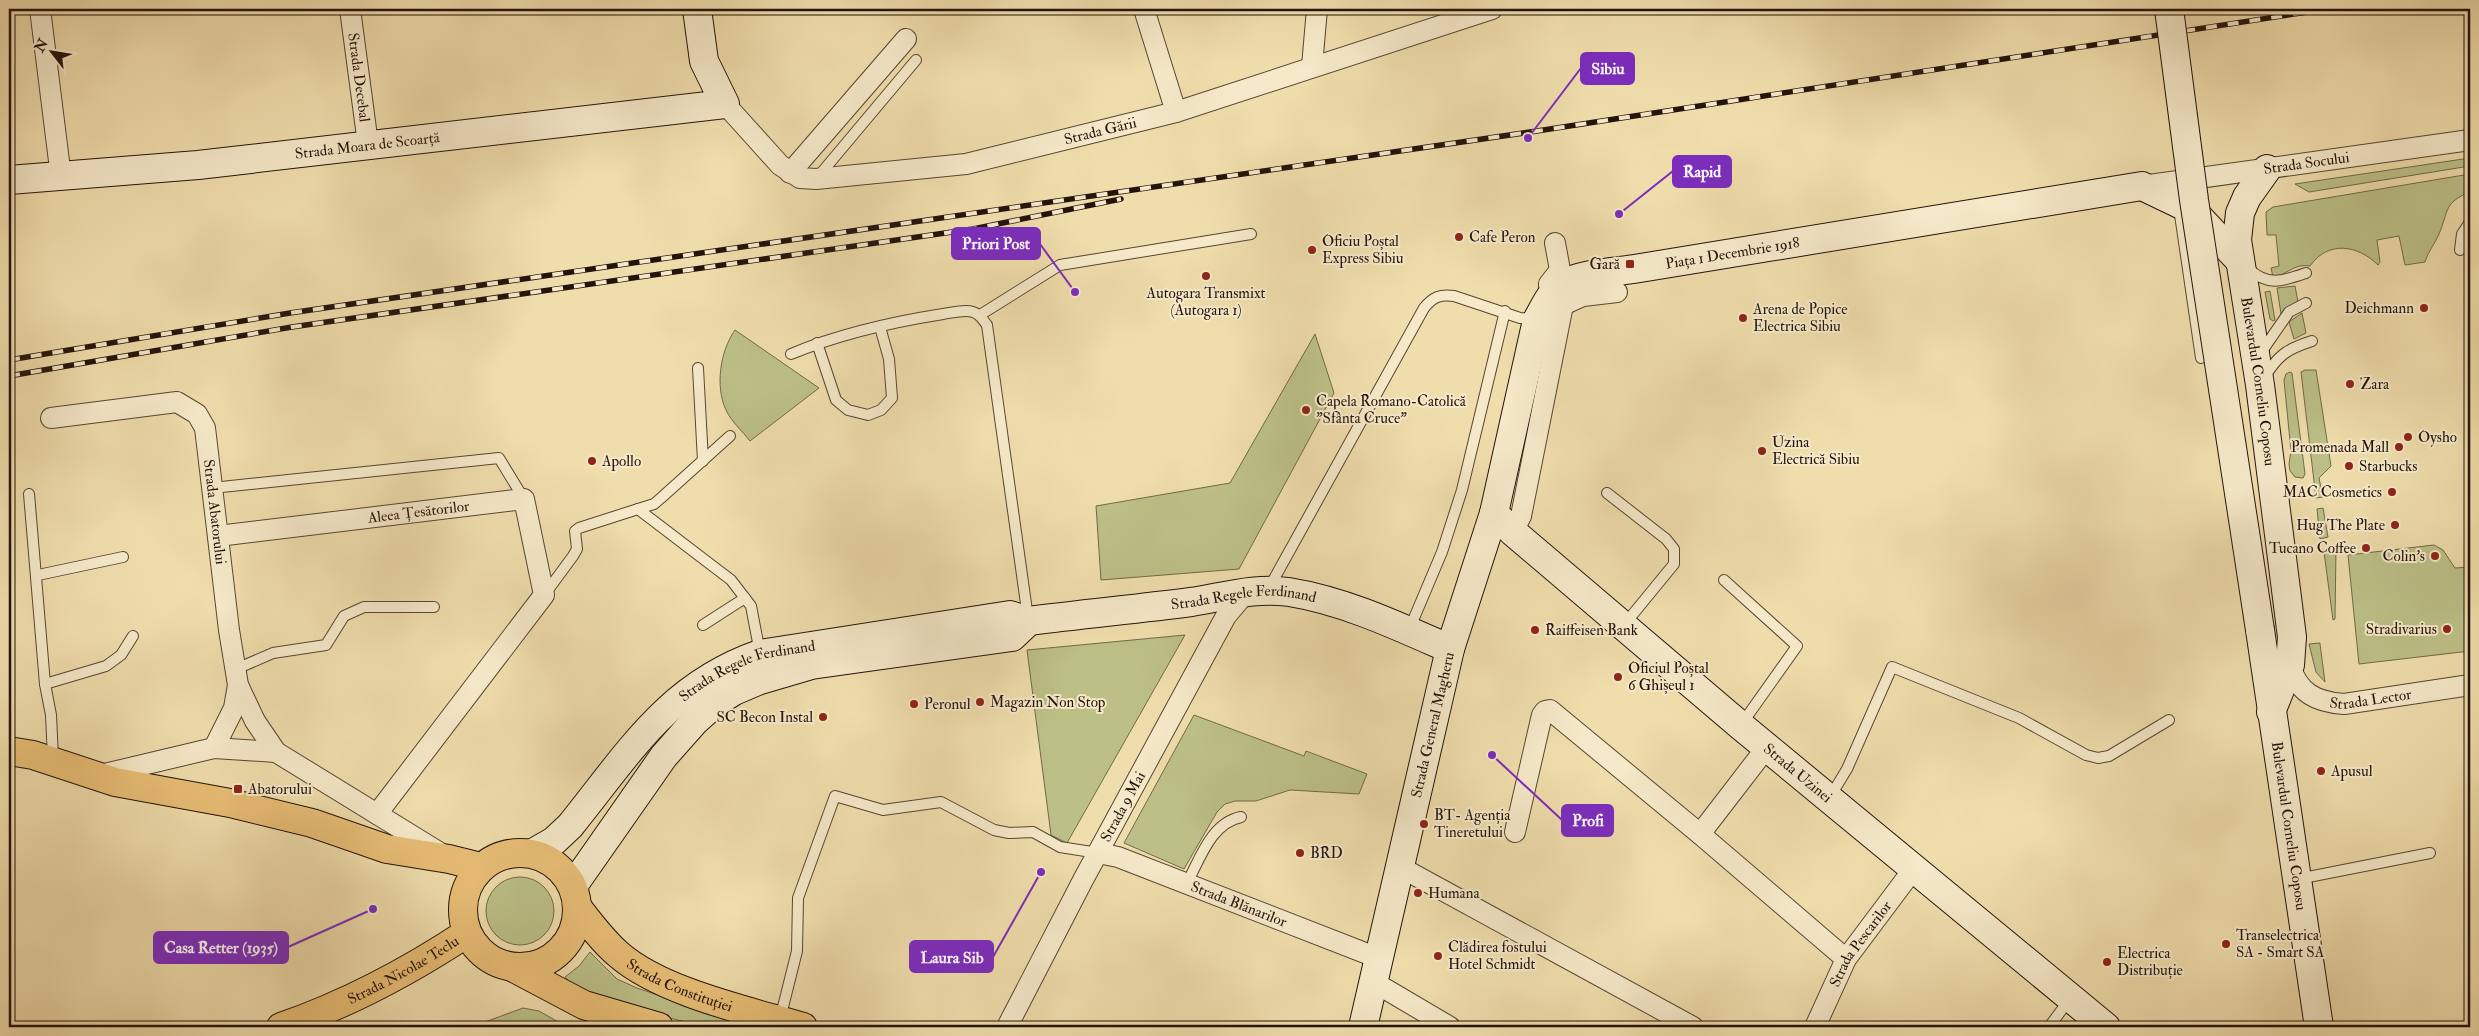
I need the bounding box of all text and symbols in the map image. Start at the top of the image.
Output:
north arrow [28,28,78,78]
street label: Strada Decebal [343,32,374,123]
text: N [30,35,52,56]
callout: Sibiu [1581,53,1634,84]
text: Sibiu [1591,59,1625,79]
street label: Strada Gării [1062,113,1139,149]
street label: Strada Moara de Scoarță [294,128,442,164]
street label: Strada Socului [2262,148,2351,179]
callout: Rapid [1673,156,1731,187]
text: Rapid [1683,162,1721,183]
callout: Priori Post [952,228,1040,259]
place label: Cafe Peron [1469,228,1536,247]
marker: Cafe Peron [1453,231,1465,243]
place label: Oficiu Poștal Express Sibiu [1322,232,1404,269]
street label: Piața 1 Decembrie 1918 [1664,233,1801,274]
text: Priori Post [962,234,1031,254]
marker: Oficiu Poștal Express Sibiu [1306,244,1318,256]
place label: Gară [1589,255,1621,274]
marker: Gară [1624,258,1636,270]
marker: Autogara Transmixt (Autogara 1) [1200,270,1212,282]
place label: Autogara Transmixt (Autogara 1) [1146,284,1266,320]
street label: Bulevardul Corneliu Coposu [2236,296,2279,467]
place label: Deichmann [2344,299,2414,318]
place label: Arena de Popice Electrica Sibiu [1752,300,1848,336]
marker: Deichmann [2418,302,2430,314]
marker: Arena de Popice Electrica Sibiu [1737,312,1749,324]
place label: Zara [2360,375,2390,394]
marker: Zara [2344,378,2356,390]
place label: Capela Romano-Catolică "Sfânta Cruce" [1316,392,1467,428]
marker: Capela Romano-Catolică "Sfânta Cruce" [1300,404,1312,416]
place label: Oysho [2418,428,2457,447]
marker: Oysho [2402,431,2414,443]
place label: Uzina Electrică Sibiu [1772,433,1860,469]
place label: Promenada Mall [2291,438,2389,457]
marker: Promenada Mall [2393,441,2405,453]
marker: Uzina Electrică Sibiu [1756,445,1768,457]
place label: Apollo [601,452,641,472]
marker: Apollo [586,455,598,467]
place label: Starbucks [2359,457,2417,476]
street label: Strada Abatorului [199,458,230,566]
marker: Starbucks [2343,460,2355,472]
place label: MAC Cosmetics [2283,483,2382,502]
marker: MAC Cosmetics [2386,486,2398,498]
street label: Aleea Țesătorilor [366,497,471,528]
place label: Hug The Plate [2296,516,2385,535]
marker: Hug The Plate [2389,519,2401,531]
place label: Tucano Coffee [2269,539,2356,558]
marker: Tucano Coffee [2360,542,2372,554]
place label: Colin's [2383,547,2425,566]
marker: Colin's [2429,550,2441,562]
street label: Strada Regele Ferdinand [1170,582,1319,614]
place label: Stradivarius [2366,620,2437,639]
place label: Raiffeisen Bank [1545,621,1638,640]
marker: Stradivarius [2441,623,2453,635]
marker: Raiffeisen Bank [1529,624,1541,636]
street label: Strada Regele Ferdinand [675,636,817,706]
street label: Strada General Magheru [1407,650,1459,800]
place label: Oficiul Poștal 6 Ghișeul 1 [1628,659,1709,695]
marker: Oficiul Poștal 6 Ghișeul 1 [1612,671,1624,683]
street label: Strada Lector [2328,685,2413,714]
place label: Magazin Non Stop [990,693,1106,713]
place label: Peronul [924,695,971,714]
marker: Magazin Non Stop [974,696,986,708]
marker: Peronul [908,698,920,710]
place label: SC Becon Instal [716,708,813,727]
marker: SC Becon Instal [817,711,829,723]
street label: Strada Uzinei [1759,739,1836,807]
street label: Bulevardul Corneliu Coposu [2267,740,2311,912]
place label: Apusul [2330,762,2373,782]
marker: Apusul [2315,765,2327,777]
street label: Strada 9 Mai [1096,768,1150,845]
place label: Abatorului [247,780,312,799]
marker: Abatorului [232,783,244,795]
callout: Profi [1562,805,1613,836]
place label: BT- Agenția Tineretului [1434,806,1511,842]
text: Profi [1572,811,1604,831]
marker: BT- Agenția Tineretului [1418,818,1430,830]
place label: BRD [1310,844,1343,863]
marker: BRD [1294,847,1306,859]
street label: Strada Blănarilor [1188,877,1290,932]
place label: Humana [1428,884,1480,903]
marker: Humana [1412,887,1424,899]
street label: Strada Pescarilor [1825,897,1896,990]
place label: Transelectrica SA - Smart SA [2236,926,2325,962]
callout: Casa Retter (1935) [154,932,288,963]
street label: Strada Nicolae Teclu [345,932,463,1009]
text: Casa Retter (1935) [164,938,278,958]
place label: Clădirea fostului Hotel Schmidt [1448,938,1547,974]
marker: Transelectrica SA - Smart SA [2220,938,2232,950]
callout: Laura Sib [910,941,993,972]
place label: Electrica Distribuție [2117,944,2183,980]
text: Laura Sib [920,948,984,968]
marker: Clădirea fostului Hotel Schmidt [1432,950,1444,962]
street label: Strada Constituției [623,955,735,1016]
marker: Electrica Distribuție [2101,956,2113,968]

